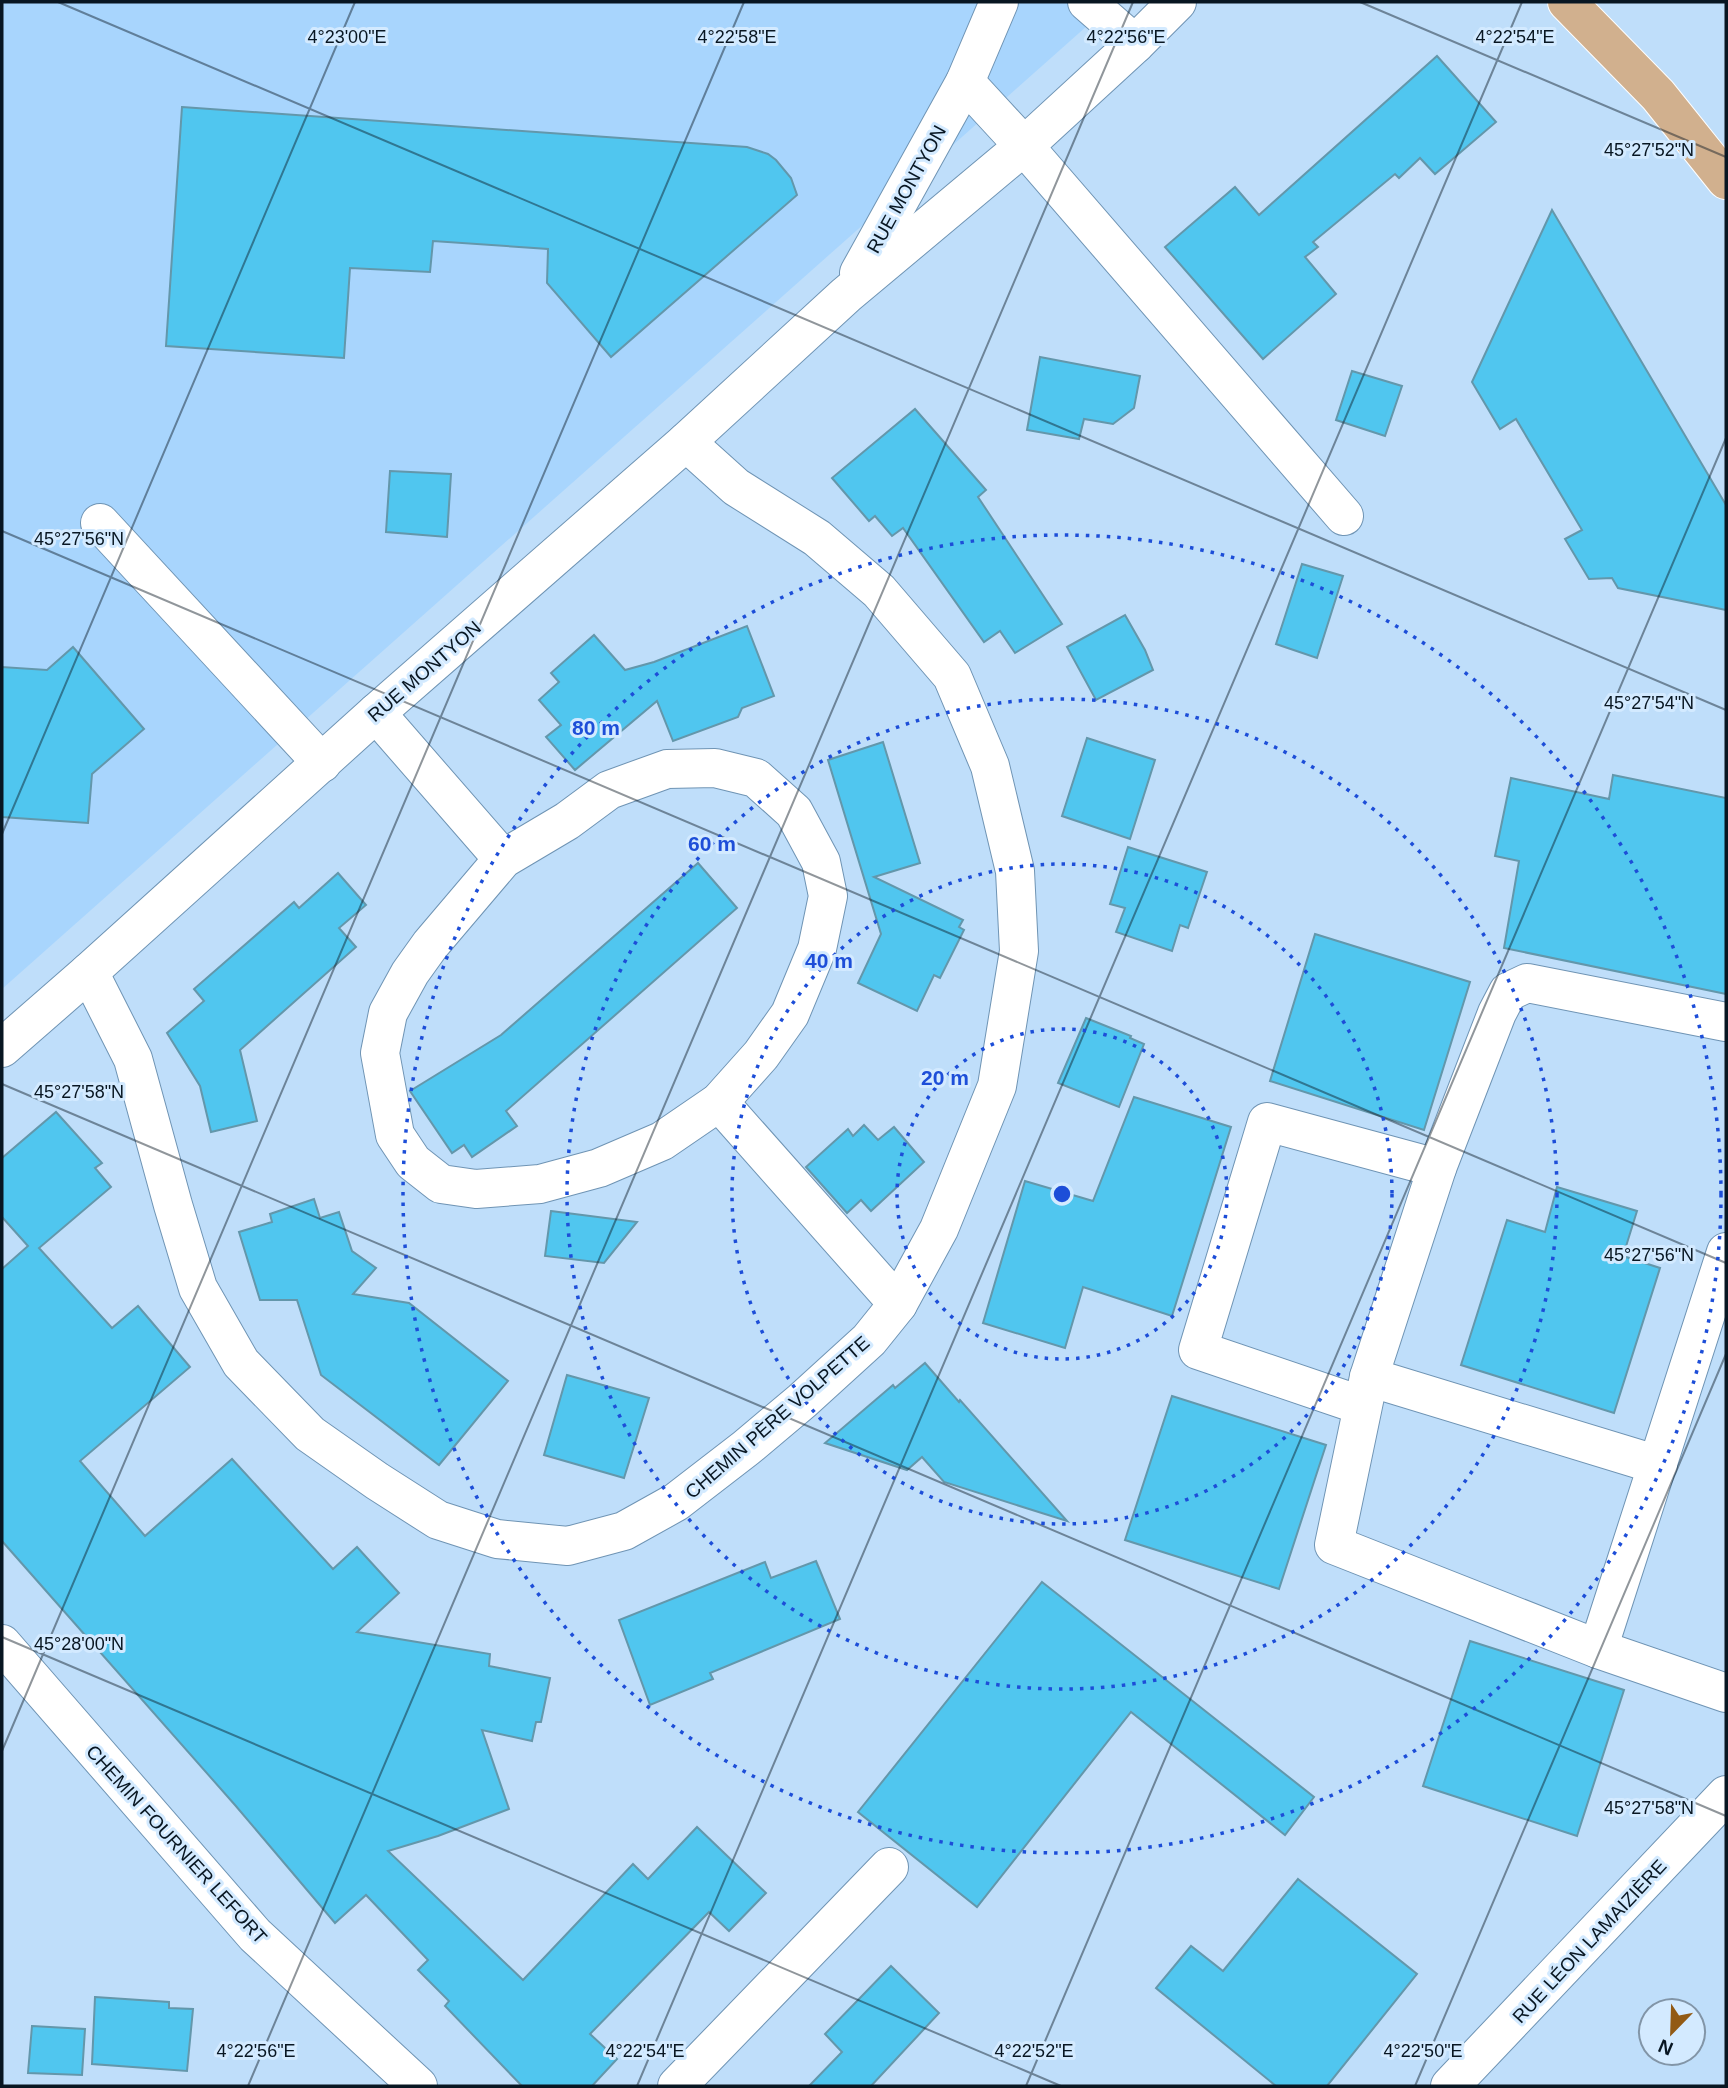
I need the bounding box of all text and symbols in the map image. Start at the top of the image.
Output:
text: 4°23'00"E [307,27,387,47]
text: 4°22'58"E [697,27,777,47]
text: 4°22'56"E [1086,27,1166,47]
text: 4°22'54"E [1475,27,1555,47]
street label: RUE MONTYON [863,122,950,257]
text: 45°27'52"N [1604,140,1694,160]
text: 45°27'56"N [34,529,124,549]
street label: RUE MONTYON [364,617,485,726]
text: 45°27'54"N [1604,693,1694,713]
text: 80 m [572,716,620,739]
text: 60 m [688,832,736,855]
text: 40 m [805,949,853,972]
text: 20 m [921,1066,969,1089]
text: 45°27'58"N [34,1082,124,1102]
centre of rings [1050,1182,1074,1206]
text: 45°27'56"N [1604,1245,1694,1265]
street label: CHEMIN PÈRE VOLPETTE [681,1332,873,1503]
text: 45°28'00"N [34,1634,124,1654]
street label: CHEMIN FOURNIER LEFORT [82,1741,271,1948]
text: 45°27'58"N [1604,1798,1694,1818]
street label: RUE LÉON LAMAIZIÈRE [1508,1855,1670,2027]
north arrow [1637,1997,1707,2067]
text: N [1655,2035,1676,2060]
text: 4°22'56"E [216,2041,296,2061]
text: 4°22'54"E [605,2041,685,2061]
text: 4°22'52"E [994,2041,1074,2061]
text: 4°22'50"E [1383,2041,1463,2061]

